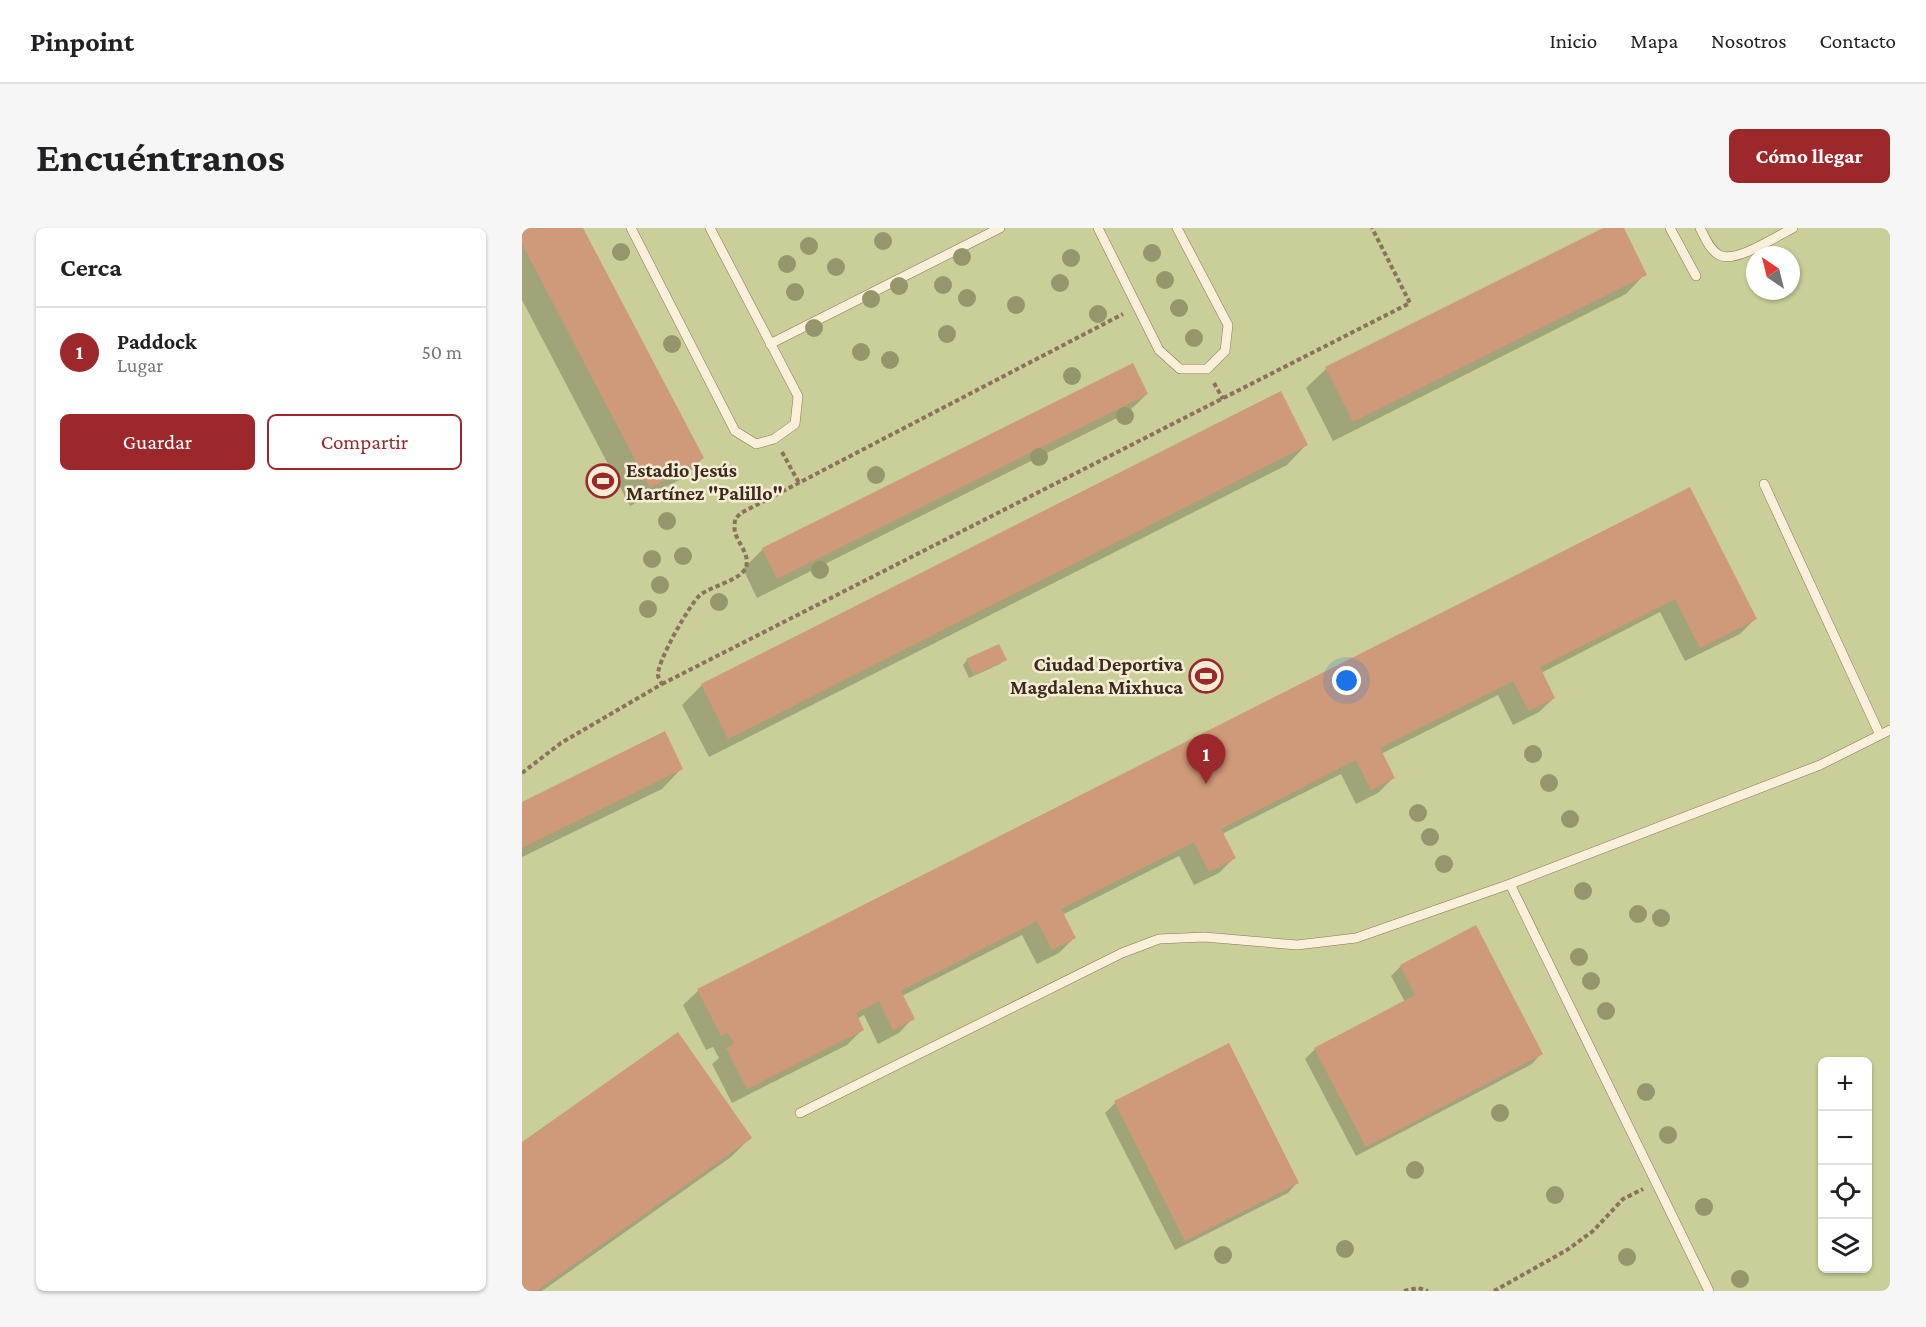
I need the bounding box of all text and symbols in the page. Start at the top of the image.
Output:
text: Pinpoint [30,26,134,57]
text: Inicio [1549,29,1597,53]
text: Mapa [1630,29,1678,53]
text: Nosotros [1711,29,1787,53]
text: Contacto [1820,29,1896,53]
button: Cómo llegar [1729,129,1890,183]
text: Encuéntranos [36,133,285,180]
north arrow [1746,246,1800,300]
text: Cerca [60,253,122,282]
text: Paddock [117,329,197,354]
text: 1 [76,341,83,363]
text: 50 m [421,341,462,363]
text: Lugar [117,354,163,376]
button: Guardar [60,414,255,470]
button: Compartir [267,414,462,470]
place label: Estadio Jesús Martínez "Palillo" [626,459,783,504]
sports icon: Estadio Jesús Martínez "Palillo" [585,463,621,499]
place label: Ciudad Deportiva Magdalena Mixhuca [1010,653,1183,698]
sports icon: Ciudad Deportiva Magdalena Mixhuca [1188,658,1224,694]
your location [1332,666,1361,695]
pin: 1 [1186,734,1226,784]
map controls [1818,1057,1872,1273]
button: + [1818,1057,1872,1111]
button: − [1818,1111,1872,1165]
button: locate [1818,1165,1872,1219]
button: layers [1818,1219,1872,1273]

